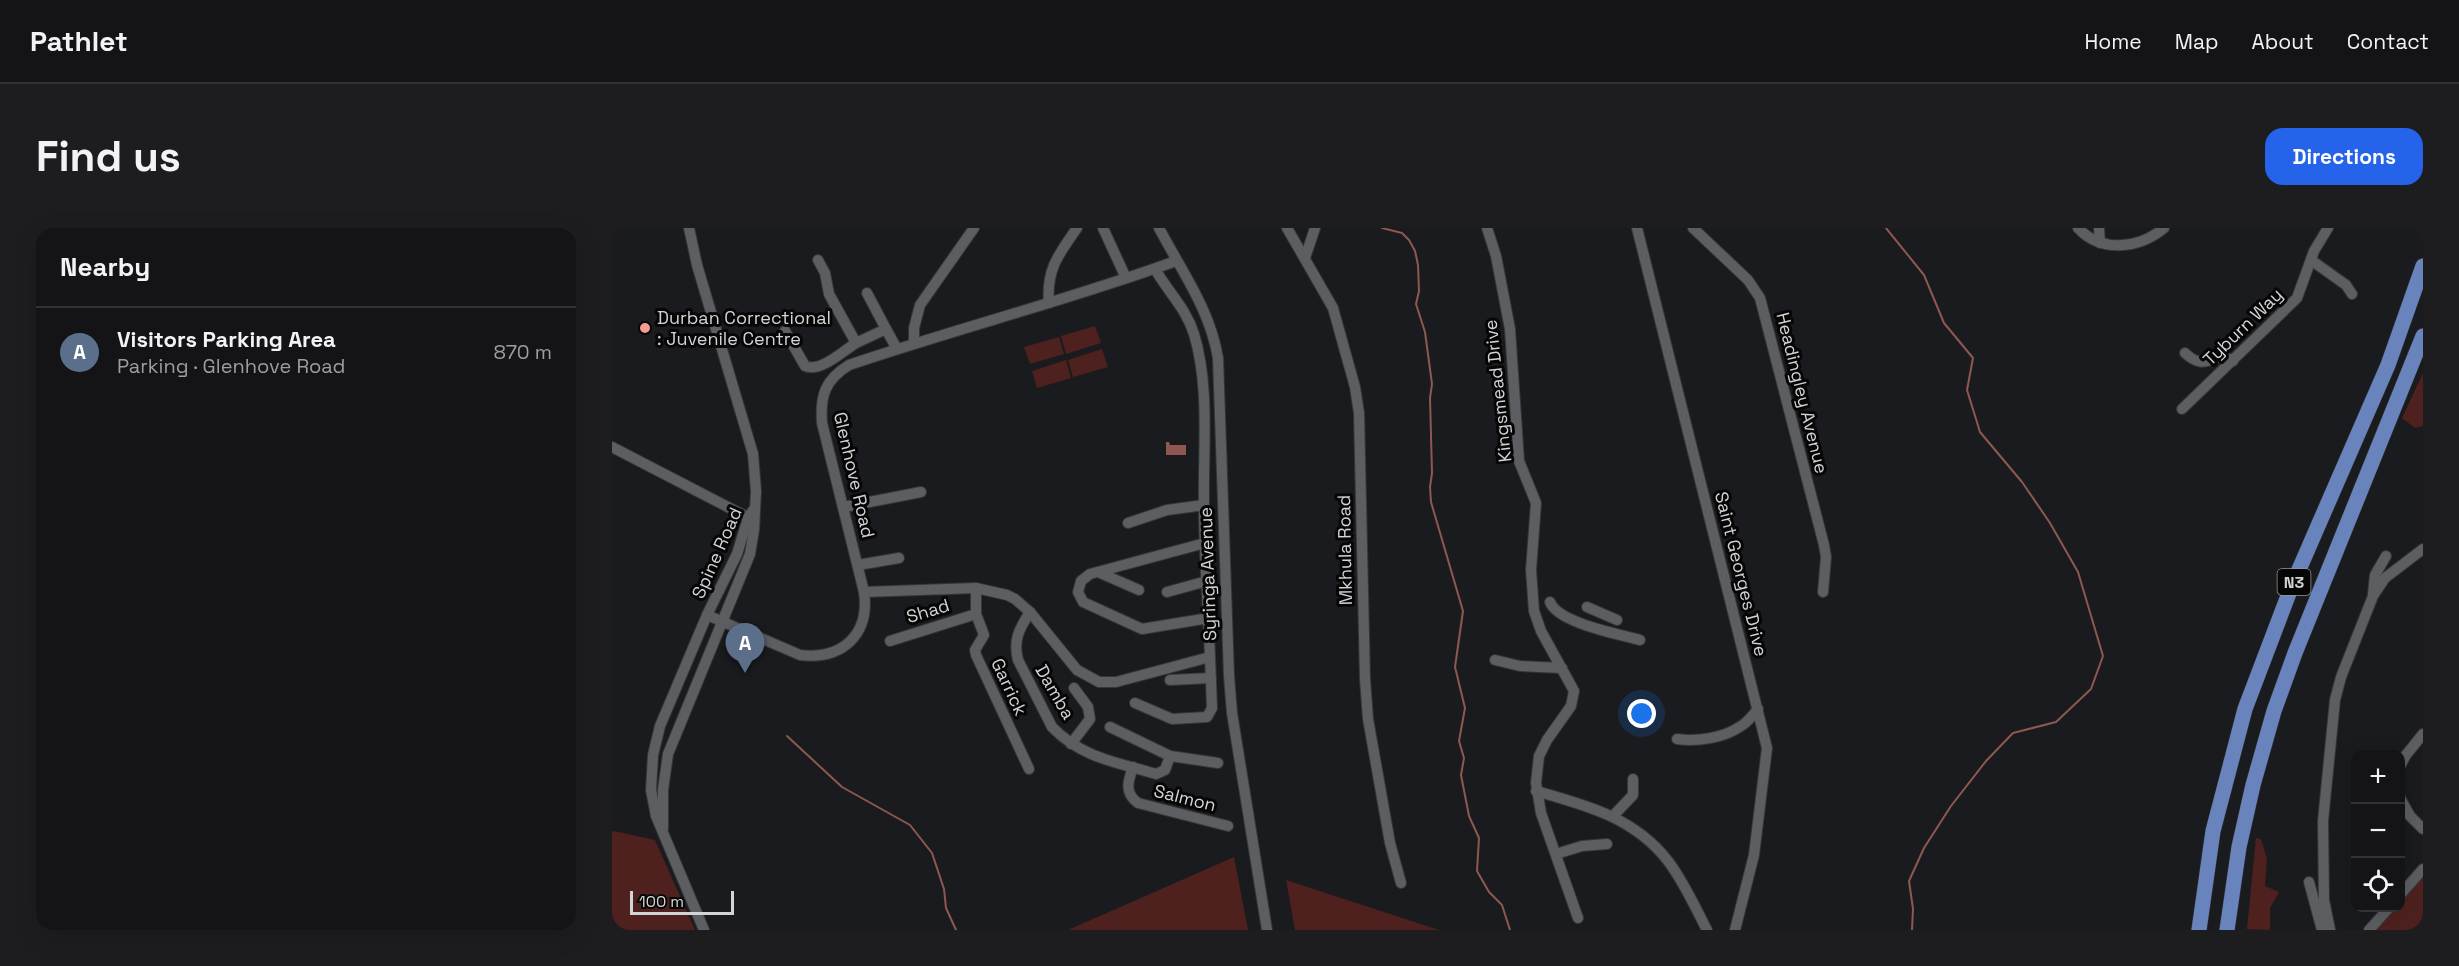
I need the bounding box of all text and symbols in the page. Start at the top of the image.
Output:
text: Pathlet [30,23,128,59]
text: Home [2084,28,2142,55]
text: Map [2175,28,2219,55]
text: About [2252,28,2314,55]
text: Contact [2347,28,2429,55]
button: Directions [2265,128,2423,185]
text: Find us [36,130,181,183]
text: Nearby [60,250,150,284]
street label: Tyburn Way [2198,283,2287,370]
place label: Durban Correctional : Juvenile Centre [657,306,831,350]
street label: Headingley Avenue [1771,310,1834,476]
street label: Kingsmead Drive [1479,319,1516,463]
marker: Durban Correctional : Juvenile Centre [638,321,652,335]
text: Visitors Parking Area [117,325,336,353]
text: A [73,339,86,365]
text: 870 m [493,339,552,365]
text: Parking · Glenhove Road [117,353,345,379]
street label: Glenhove Road [829,410,880,540]
street label: Saint Georges Drive [1710,489,1773,659]
street label: Mkhula Road [1332,494,1357,606]
street label: Spine Road [686,504,747,602]
street label: Syringa Avenue [1194,507,1221,641]
road number: N3 [2278,569,2310,595]
street label: Shad [904,593,952,628]
pin: A [726,624,764,673]
street label: Garrick [986,654,1033,719]
street label: Damba [1031,660,1080,723]
your location [1627,699,1656,728]
map controls [2351,750,2405,912]
button: + [2351,750,2405,804]
street label: Salmon [1152,779,1219,816]
button: − [2351,804,2405,858]
button: locate [2351,858,2405,912]
scale bar [630,888,734,916]
text: 100 m [639,891,684,912]

